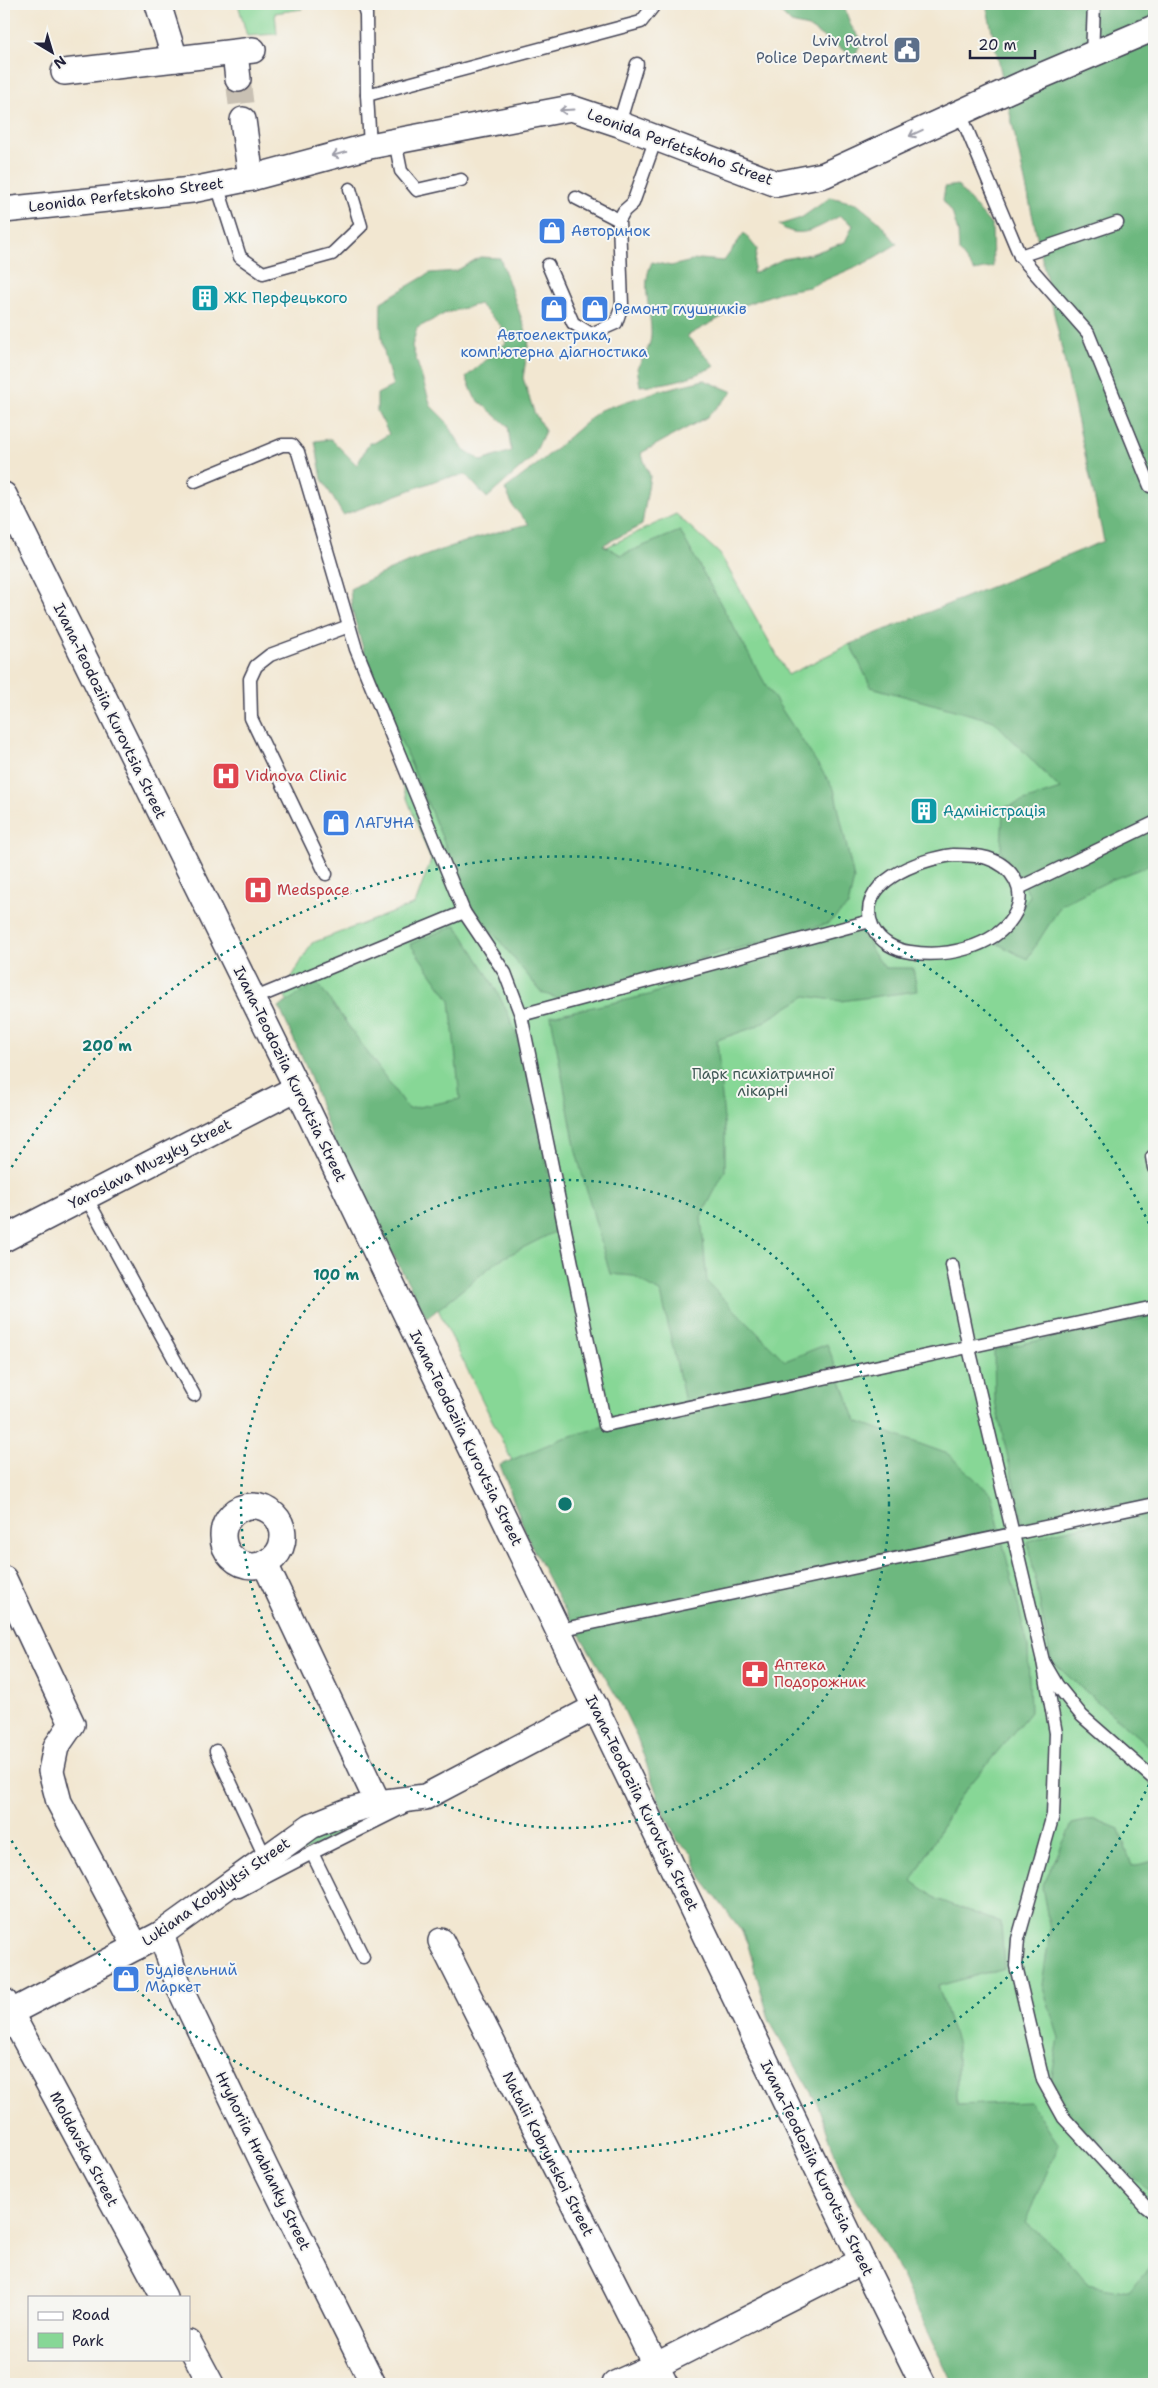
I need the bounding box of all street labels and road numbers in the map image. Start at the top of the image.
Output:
street label: Leonida Perfetskoho Street [584,104,776,190]
street label: Leonida Perfetskoho Street [27,173,225,217]
street label: Ivana-Teodoziia Kurovtsia Street [49,600,171,822]
street label: Ivana-Teodoziia Kurovtsia Street [229,963,351,1185]
street label: Yaroslava Muzyky Street [65,1114,235,1214]
street label: Ivana-Teodoziia Kurovtsia Street [405,1327,527,1549]
street label: Ivana-Teodoziia Kurovtsia Street [581,1692,703,1914]
street label: Lukiana Kobylytsi Street [138,1833,294,1951]
street label: Ivana-Teodoziia Kurovtsia Street [756,2057,878,2279]
street label: Hryhoriia Hrabianky Street [211,2068,315,2254]
street label: Natalii Kobrynskoi Street [498,2068,598,2240]
street label: Moldavska Street [45,2088,123,2210]

